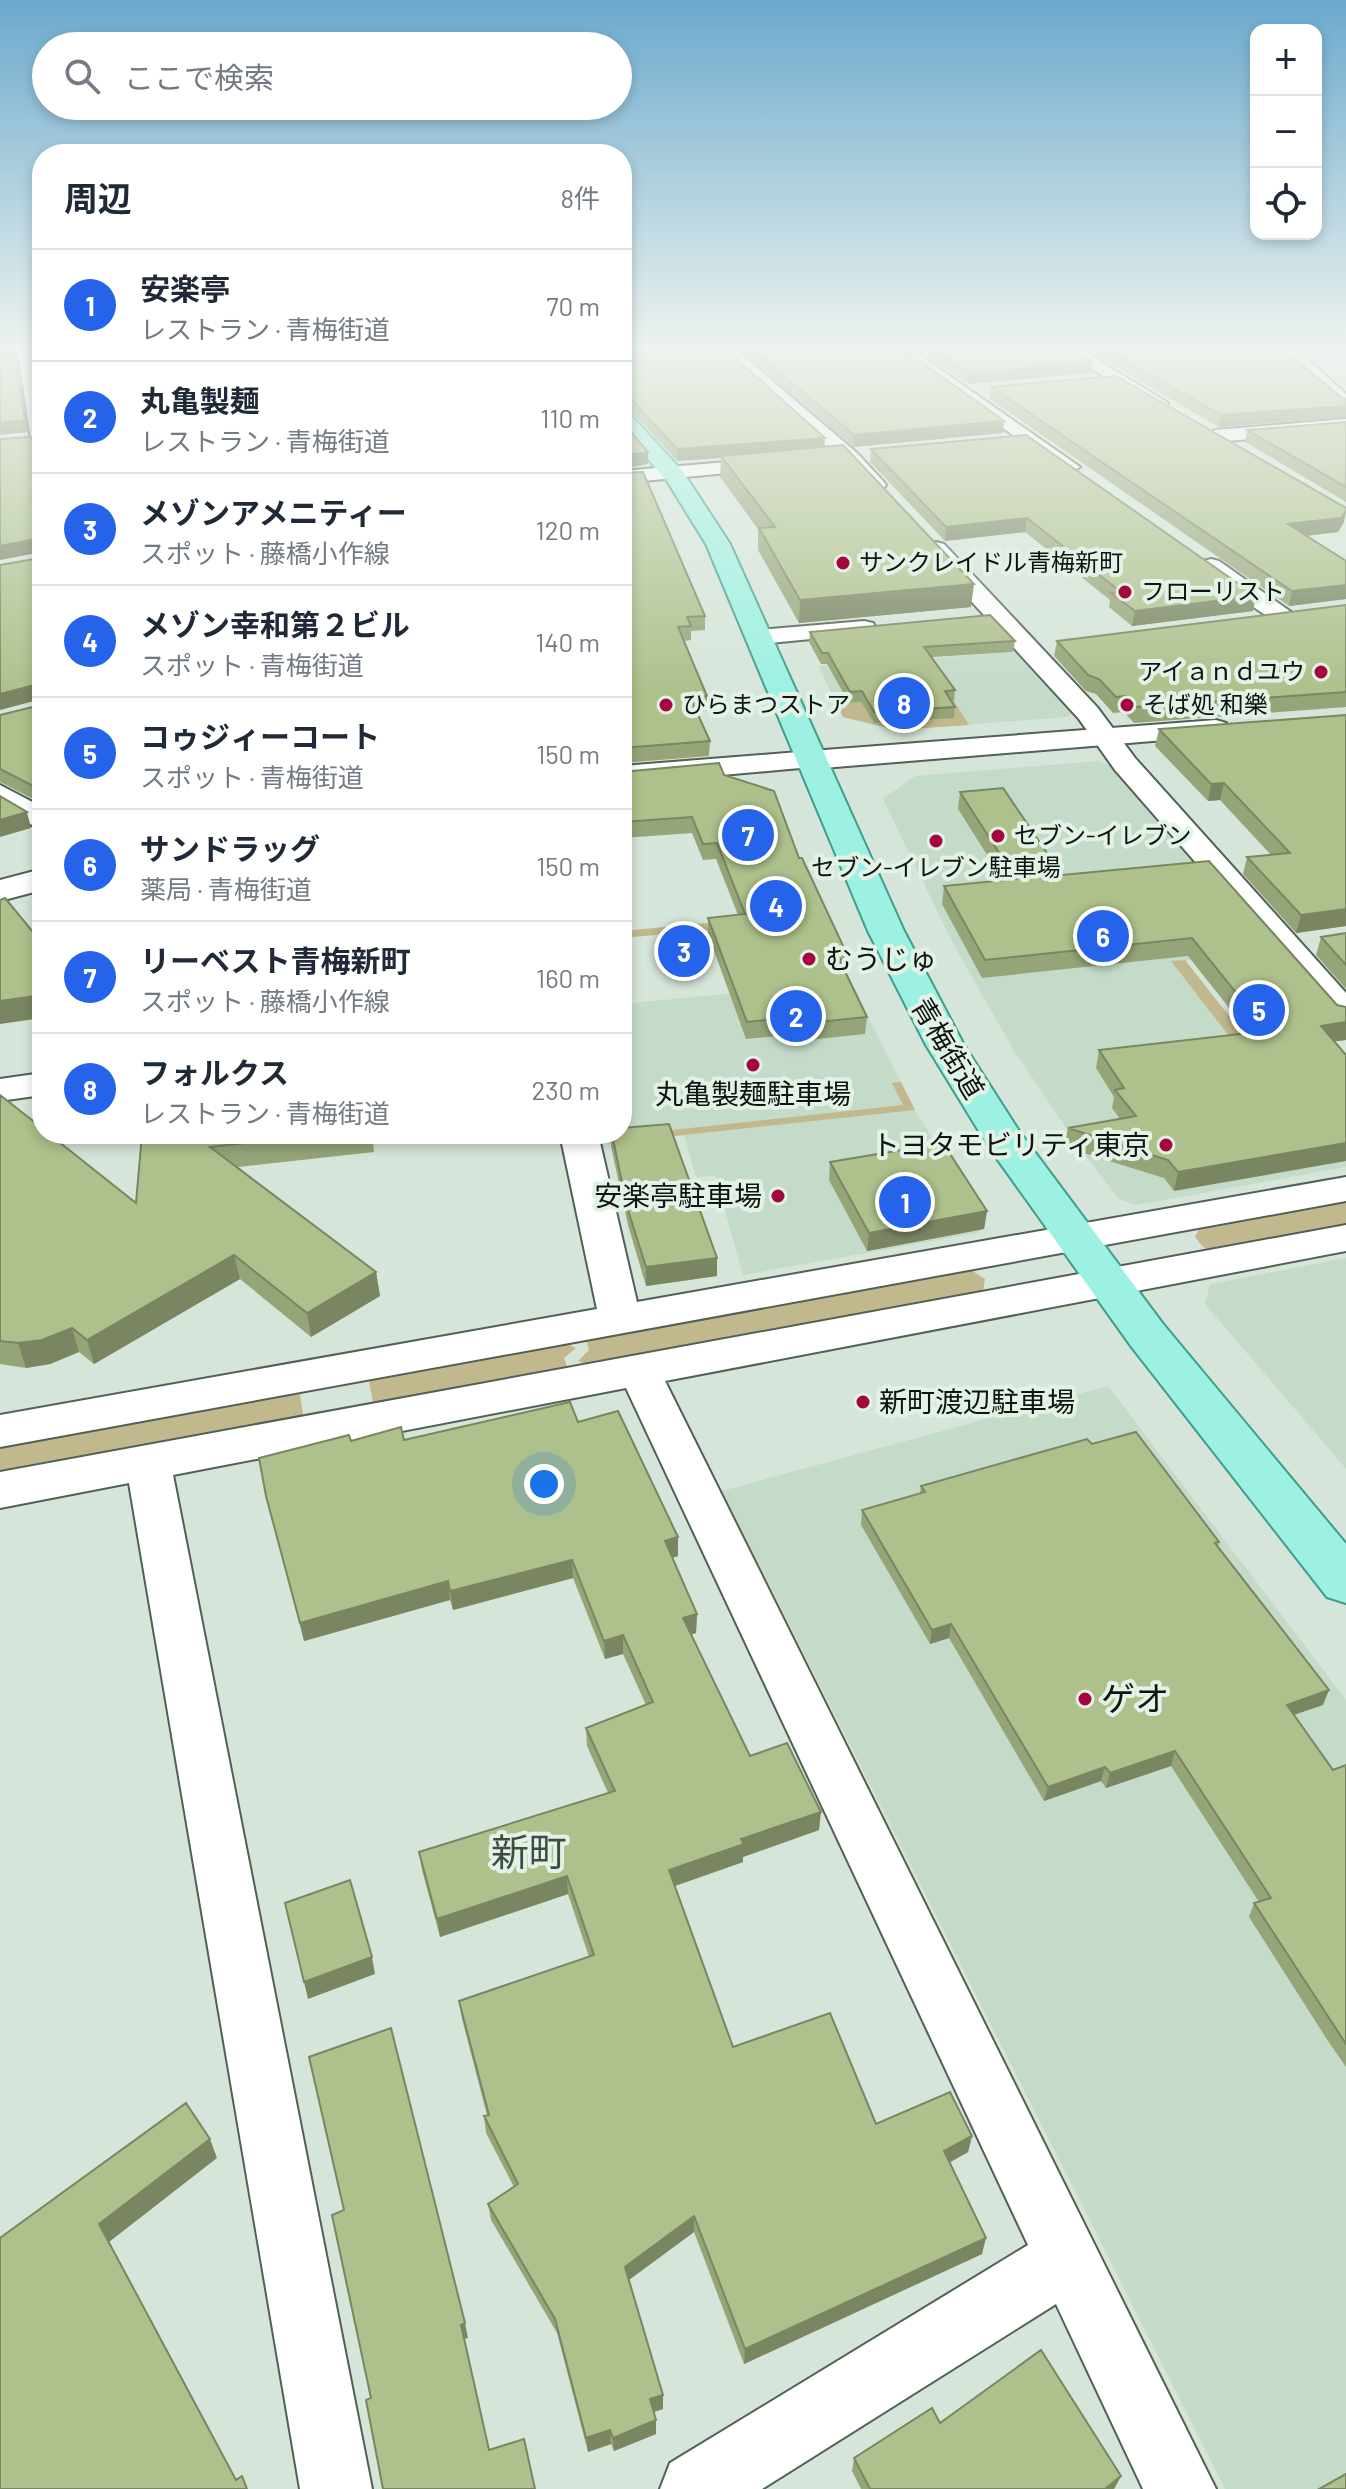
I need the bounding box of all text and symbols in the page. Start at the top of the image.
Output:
map controls [1250,24,1322,240]
button: + [1250,24,1322,96]
search box [32,32,632,120]
icon: search [60,54,104,98]
text: ここで検索 [124,59,274,95]
button: − [1250,96,1322,168]
button: locate [1250,168,1322,240]
text: 周辺 [64,177,132,218]
text: 8件 [560,182,600,213]
text: 安楽亭 [140,270,230,306]
text: 1 [85,290,95,321]
text: 70 m [546,290,600,321]
text: レストラン · 青梅街道 [140,313,390,344]
text: 丸亀製麺 [140,382,260,418]
text: 2 [83,402,97,433]
text: 110 m [540,402,600,433]
text: レストラン · 青梅街道 [140,425,390,456]
text: メゾンアメニティー [140,494,407,530]
text: 3 [83,514,97,545]
text: 120 m [536,514,600,545]
text: スポット · 藤橋小作線 [140,537,390,568]
place label: サンクレイドル青梅新町 [859,547,1123,576]
marker: サンクレイドル青梅新町 [834,554,852,572]
place label: フローリスト [1141,576,1285,605]
marker: フローリスト [1116,583,1134,601]
text: メゾン幸和第２ビル [140,606,410,642]
text: 4 [82,626,98,657]
text: 140 m [535,626,600,657]
text: スポット · 青梅街道 [140,649,364,680]
place label: アイａｎｄユウ [1138,656,1305,685]
marker: アイａｎｄユウ [1312,663,1330,681]
pin: 8 [878,673,930,733]
place label: ひらまつストア [682,689,850,718]
place label: そば処 和樂 [1143,689,1268,718]
marker: ひらまつストア [657,696,675,714]
marker: そば処 和樂 [1118,696,1136,714]
text: コゥジィーコート [140,718,380,754]
text: 5 [83,738,97,769]
text: 150 m [536,738,600,769]
text: スポット · 青梅街道 [140,761,364,792]
pin: 7 [722,805,774,865]
place label: セブン-イレブン [1014,820,1191,849]
marker: セブン-イレブン [989,827,1007,845]
text: サンドラッグ [140,830,320,866]
marker: セブン-イレブン駐車場 [927,832,945,850]
text: 6 [83,850,97,881]
text: 150 m [536,850,600,881]
place label: セブン-イレブン駐車場 [811,852,1061,881]
text: 薬局 · 青梅街道 [140,873,312,904]
pin: 4 [750,876,802,936]
pin: 6 [1077,906,1129,966]
pin: 3 [658,921,710,981]
place label: むうじゅ [825,941,937,975]
text: リーベスト青梅新町 [140,942,411,978]
marker: むうじゅ [800,950,818,968]
text: 7 [84,962,96,993]
text: 160 m [536,962,600,993]
pin: 5 [1233,980,1285,1040]
text: スポット · 藤橋小作線 [140,985,390,1016]
pin: 2 [770,986,822,1046]
street label: 青梅街道 [905,991,992,1104]
text: フォルクス [140,1054,289,1090]
marker: 丸亀製麺駐車場 [744,1056,762,1074]
text: 8 [83,1074,97,1105]
text: 230 m [531,1074,600,1105]
place label: 丸亀製麺駐車場 [655,1076,851,1110]
text: レストラン · 青梅街道 [140,1097,390,1128]
place label: トヨタモビリティ東京 [872,1127,1150,1161]
marker: トヨタモビリティ東京 [1157,1136,1175,1154]
pin: 1 [879,1172,931,1232]
place label: 安楽亭駐車場 [594,1178,762,1212]
marker: 安楽亭駐車場 [769,1187,787,1205]
place label: 新町渡辺駐車場 [879,1384,1075,1418]
marker: 新町渡辺駐車場 [854,1393,872,1411]
your location [524,1464,564,1504]
place label: ゲオ [1101,1677,1169,1718]
marker: ゲオ [1076,1690,1094,1708]
district label: 新町 [491,1828,567,1874]

